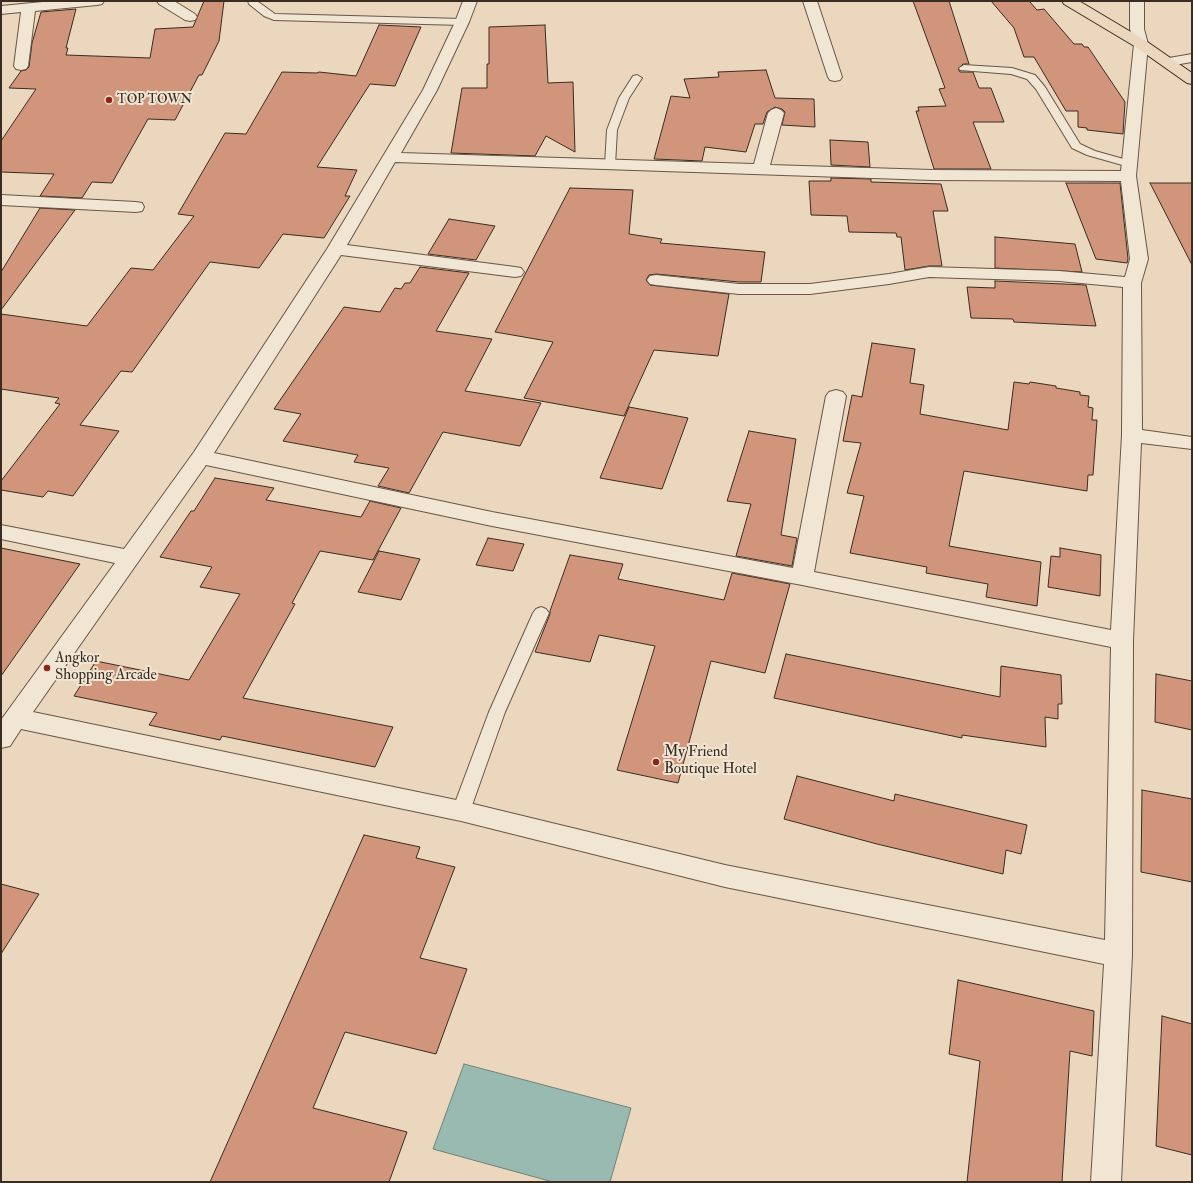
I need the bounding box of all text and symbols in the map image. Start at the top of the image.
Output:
place label: TOP TOWN [117,92,192,108]
marker: TOP TOWN [104,95,114,105]
place label: Angkor Shopping Arcade [55,650,157,685]
marker: Angkor Shopping Arcade [42,663,52,673]
place label: My Friend Boutique Hotel [664,744,757,779]
marker: My Friend Boutique Hotel [651,757,661,767]

